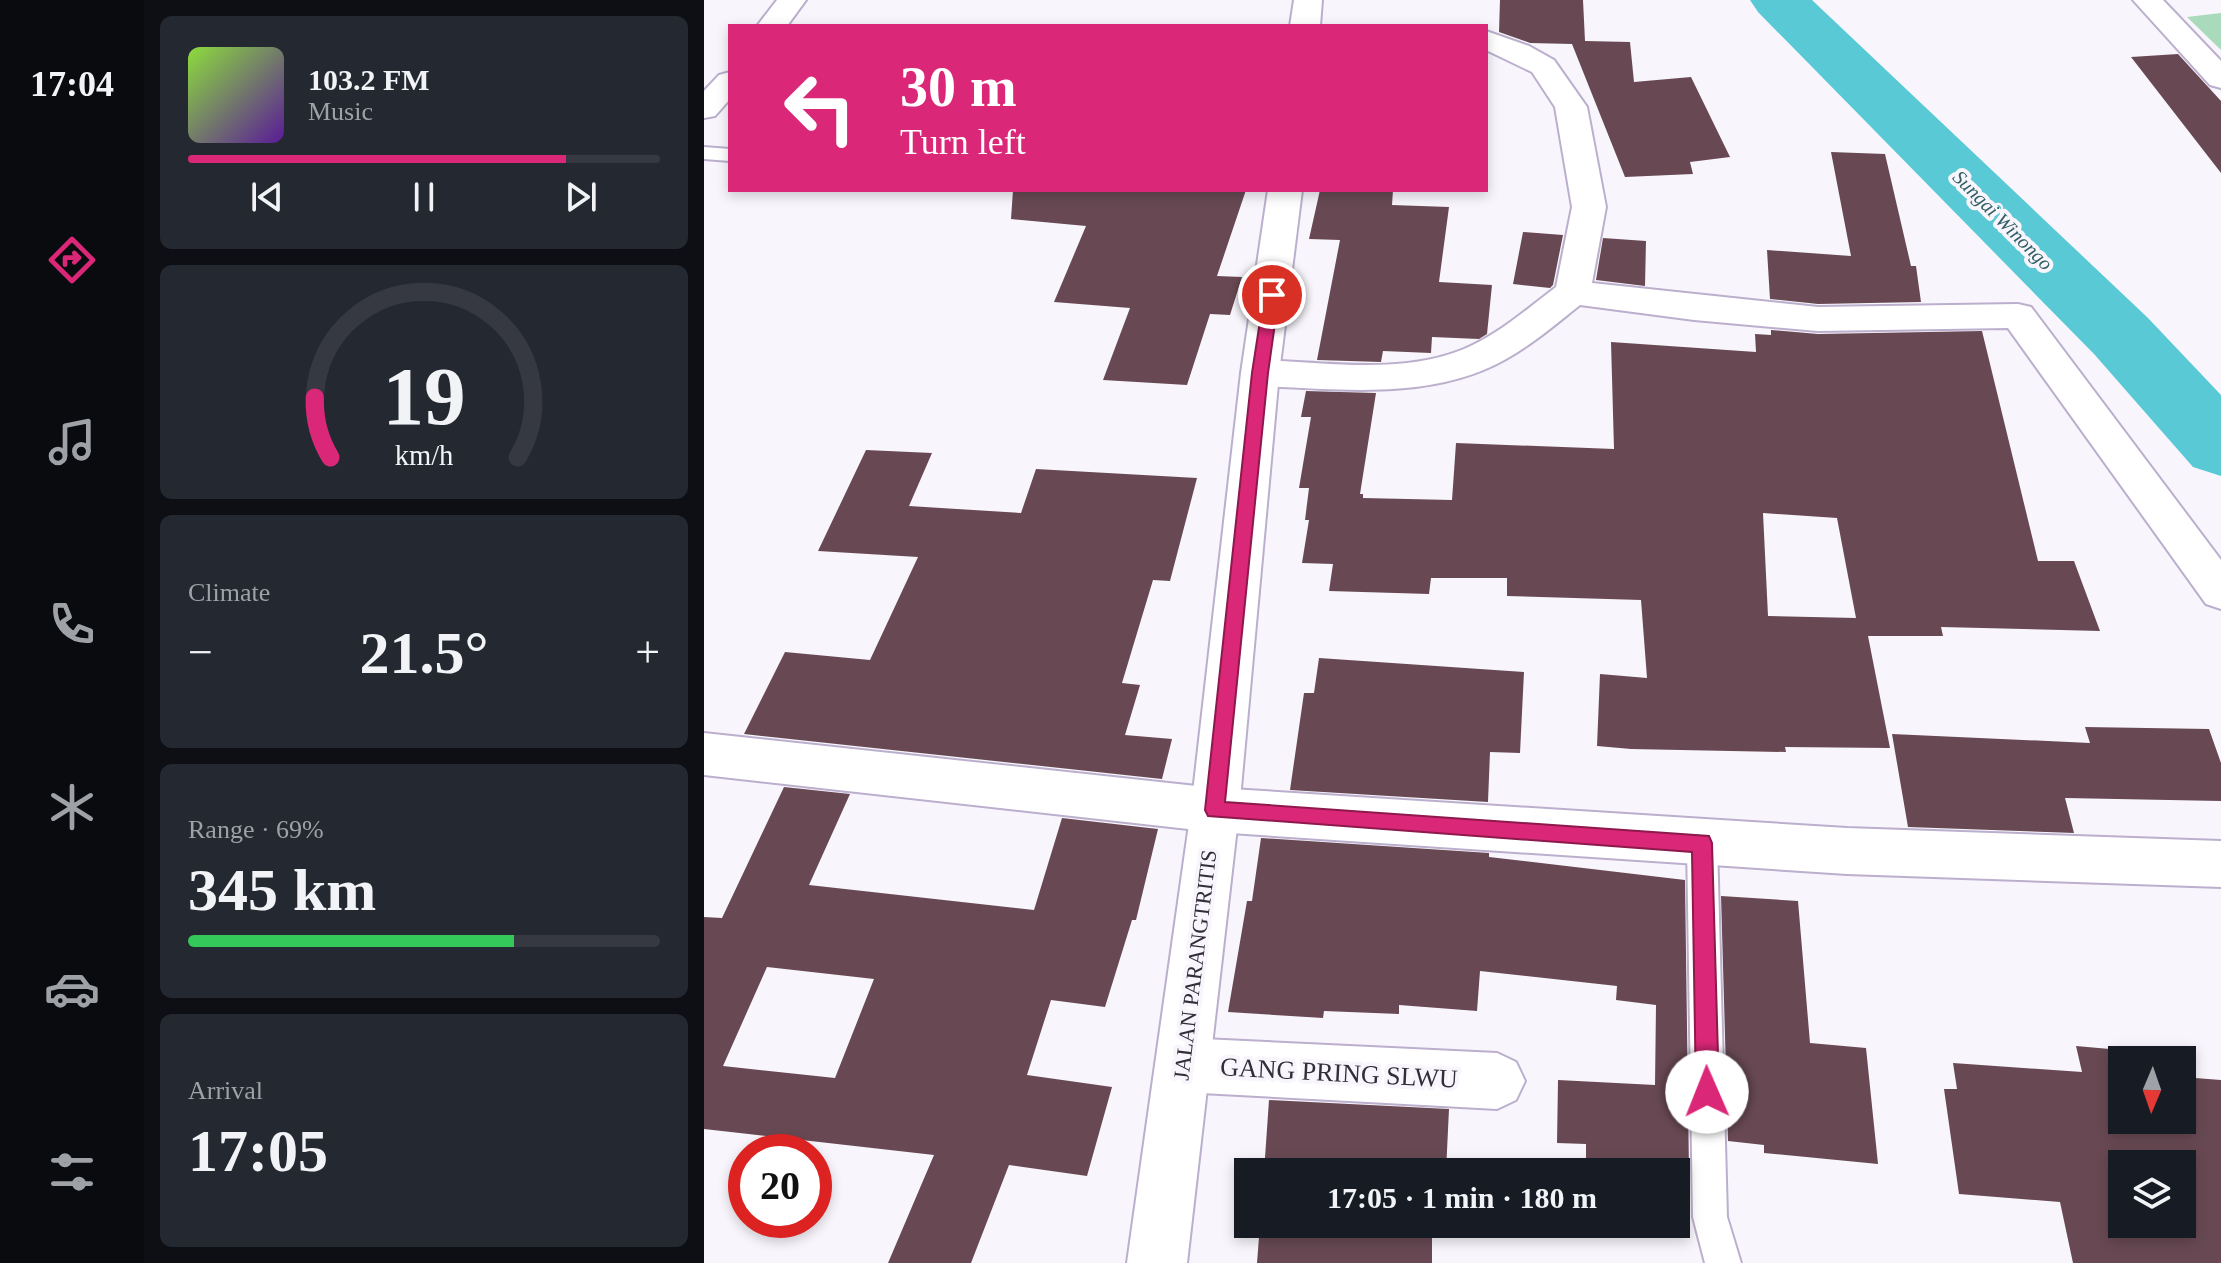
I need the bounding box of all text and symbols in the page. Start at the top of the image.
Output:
icon: left [768,56,872,160]
text: 30 m [900,56,1017,118]
text: 103.2 FM [308,63,430,96]
text: 17:04 [30,64,114,104]
text: Music [308,97,373,126]
text: Turn left [900,122,1026,162]
water label: Sungai Winongo [1948,166,2057,275]
icon: previous [245,175,289,219]
icon: pause [402,175,446,219]
icon: next [559,175,603,219]
icon: directions [44,232,100,288]
pin [1238,261,1306,329]
icon: arrive [1250,273,1294,317]
text: 19 [382,350,466,442]
icon: music [44,414,100,470]
text: km/h [395,440,453,471]
text: Climate [188,578,270,607]
icon: phone [44,596,100,652]
text: 21.5° [360,620,489,686]
text: − [188,628,213,677]
text: + [635,628,660,677]
icon: climate [44,779,100,835]
text: Range · 69% [188,815,324,844]
street label: JALAN PARANGTRITIS [1168,848,1222,1082]
text: 345 km [188,857,376,923]
icon: car [44,961,100,1017]
north arrow [2108,1046,2196,1134]
map controls [2108,1046,2196,1238]
position arrow [1665,1050,1749,1134]
street label: GANG PRING SLWU [1219,1052,1459,1094]
text: Arrival [188,1076,263,1105]
text: 17:05 [188,1118,328,1184]
speed limit sign: 20 [728,1134,832,1238]
icon: filters [44,1144,100,1200]
button: layers [2108,1150,2196,1238]
text: 17:05 · 1 min · 180 m [1327,1181,1597,1214]

